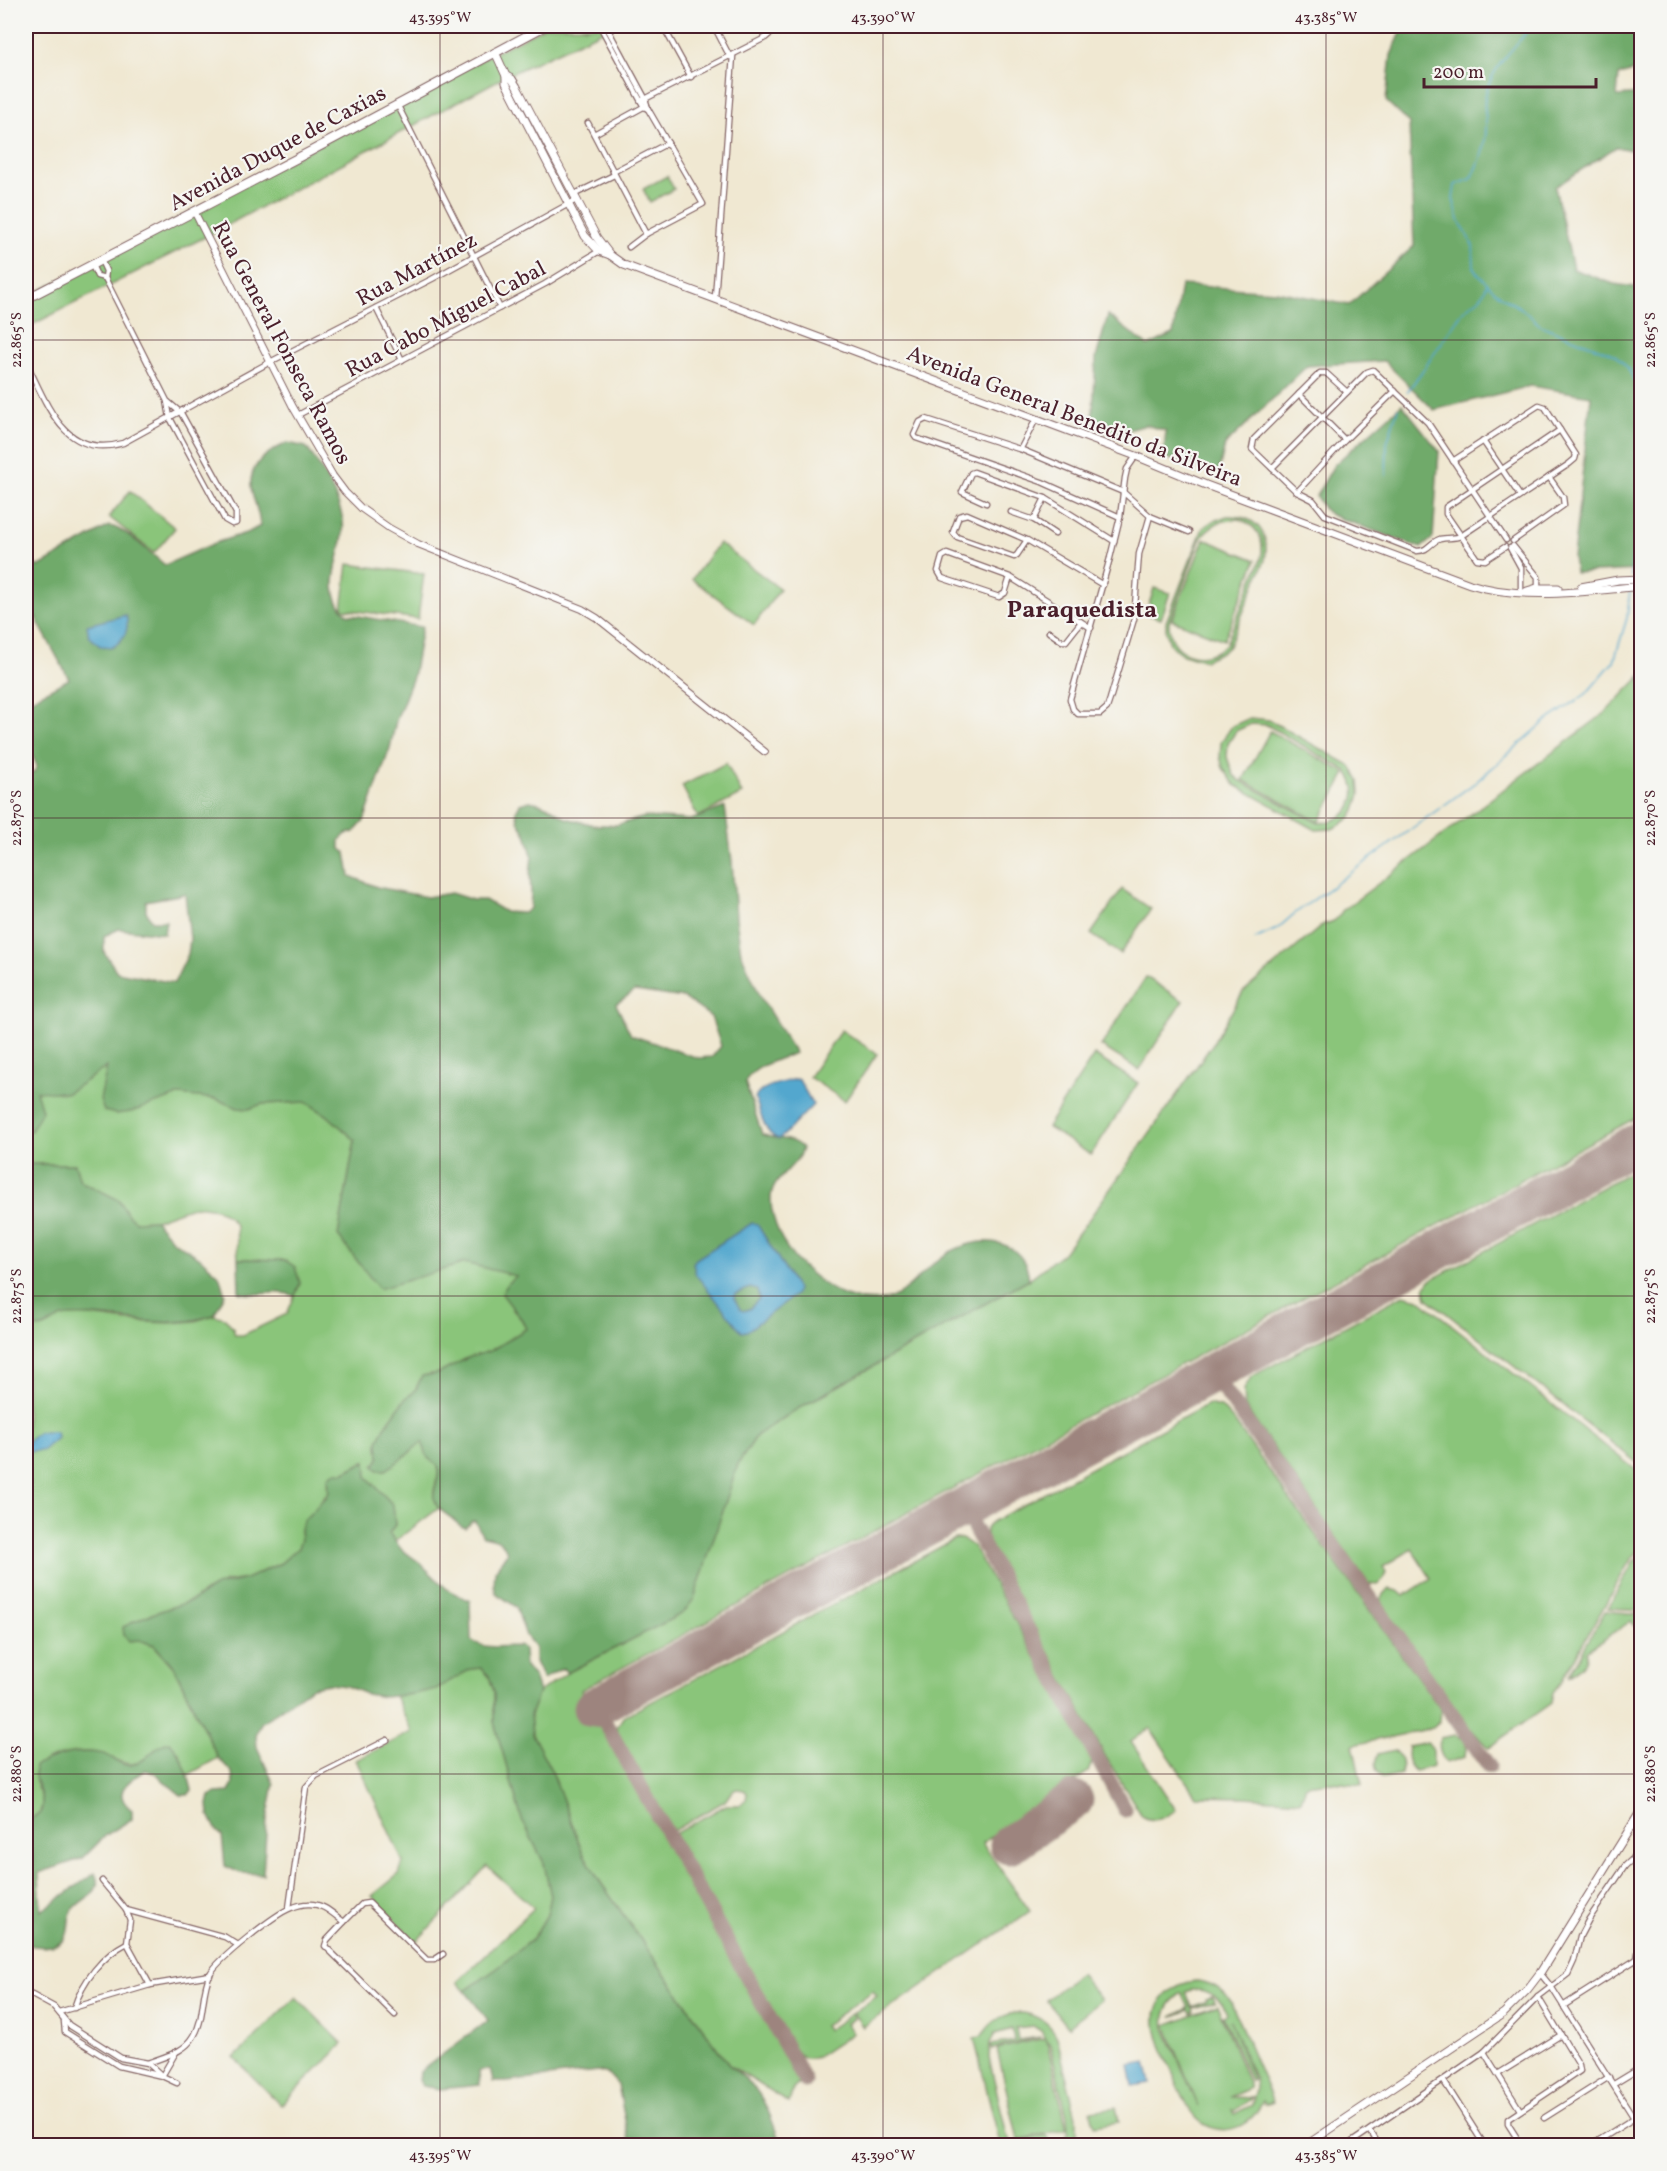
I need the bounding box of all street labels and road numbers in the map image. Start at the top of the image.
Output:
street label: Avenida Duque de Caxias [164,79,392,220]
street label: Rua General Fonseca Ramos [203,216,358,470]
street label: Rua Martínez [351,225,483,315]
street label: Rua Cabo Miguel Cabal [340,254,552,386]
street label: Avenida General Benedito da Silveira [902,339,1246,496]

